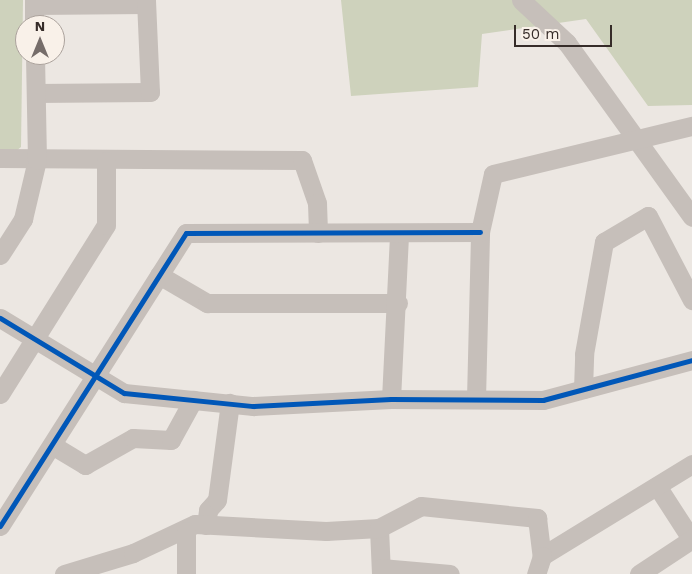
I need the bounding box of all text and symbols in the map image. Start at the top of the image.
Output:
north arrow [15,15,65,65]
scale bar [517,15,614,47]
text: N [35,18,45,34]
text: 50 m [522,25,559,43]

